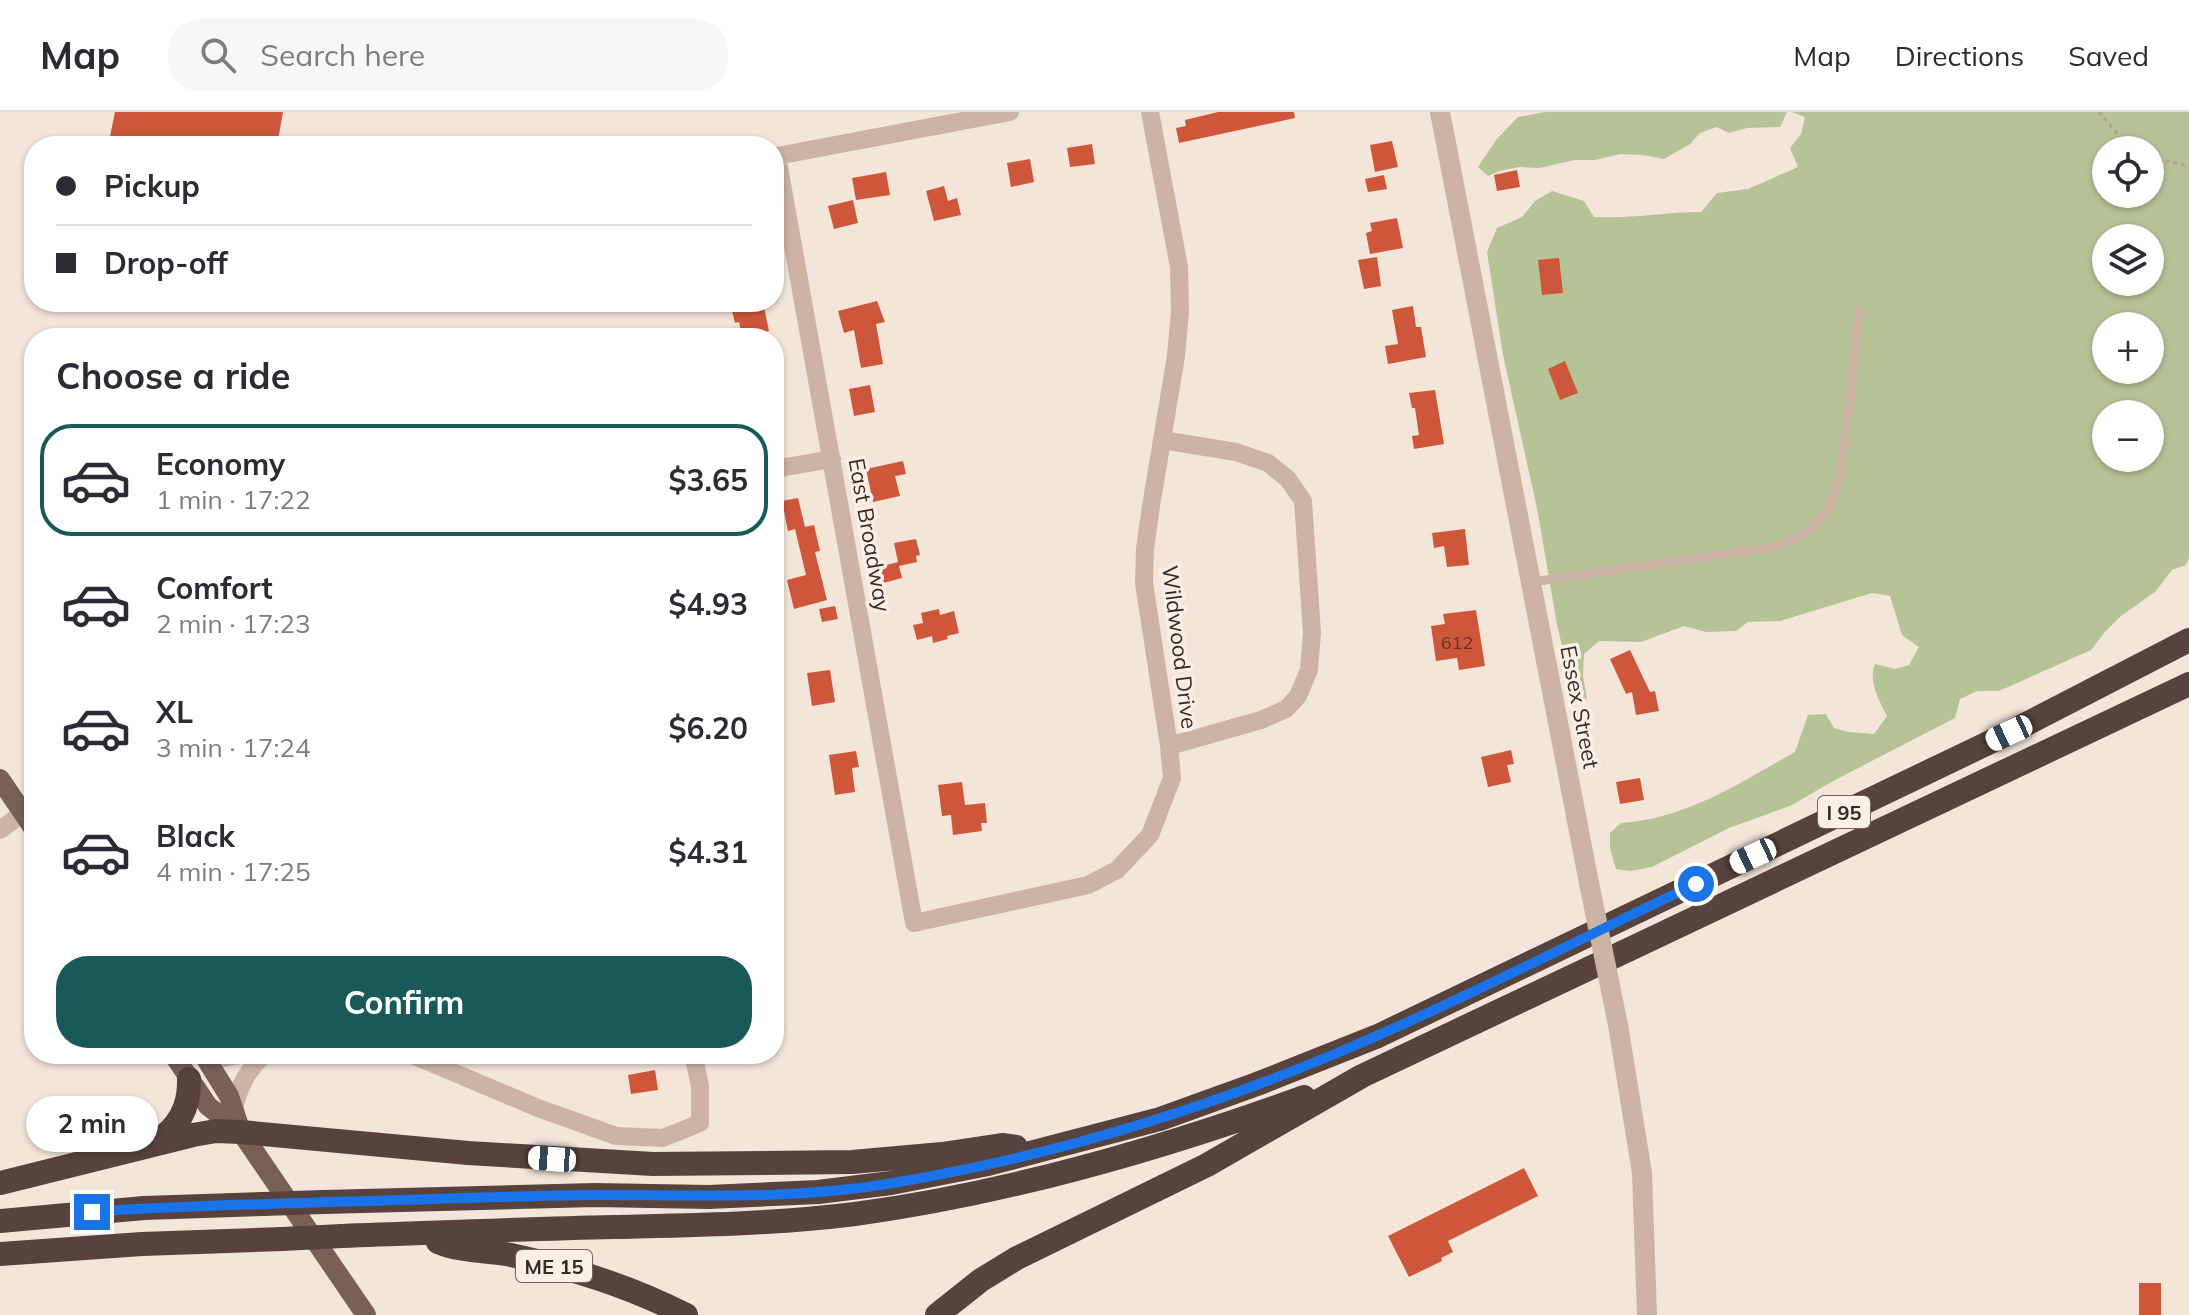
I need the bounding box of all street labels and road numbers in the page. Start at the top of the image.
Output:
street label: East Broadway [843,456,897,614]
street label: Wildwood Drive [1156,564,1204,730]
street label: Essex Street [1554,643,1606,771]
road number: I 95 [1818,796,1870,828]
road number: ME 15 [516,1250,592,1282]

